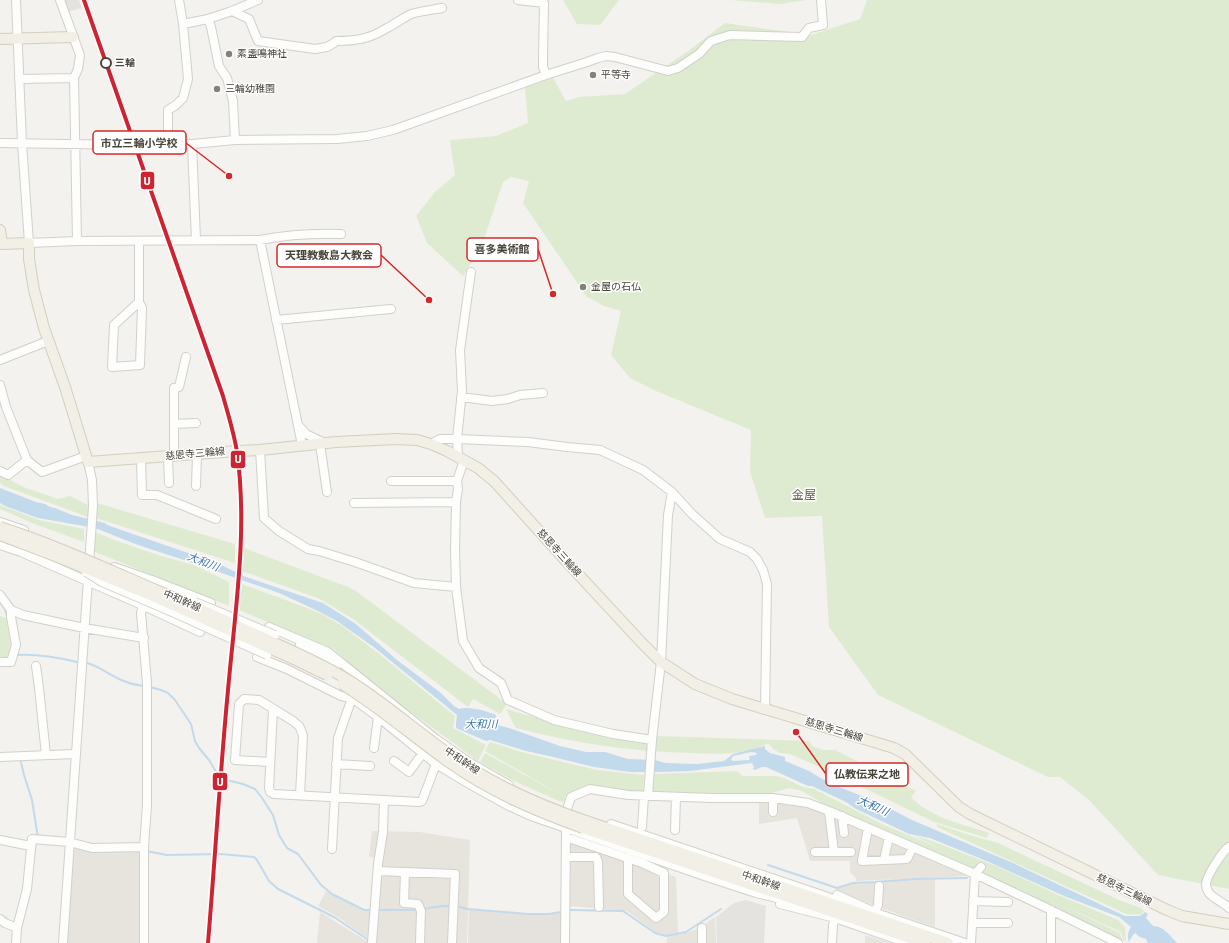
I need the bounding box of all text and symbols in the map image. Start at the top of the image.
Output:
place label: 素盞鳴神社 [237,48,287,60]
marker: 素盞鳴神社 [224,49,234,59]
marker: 三輪 [100,57,112,69]
place label: 三輪 [115,57,135,69]
place label: 平等寺 [601,69,631,81]
marker: 平等寺 [588,70,598,80]
place label: 三輪幼稚園 [225,83,275,95]
marker: 三輪幼稚園 [212,84,222,94]
callout: 市立三輪小学校 [93,131,186,154]
text: 市立三輪小学校 [101,137,178,150]
line badge: U [140,171,155,190]
text: U [143,175,151,188]
callout: 喜多美術館 [467,238,538,261]
text: 喜多美術館 [475,243,530,256]
callout: 天理教敷島大教会 [277,244,381,267]
text: 天理教敷島大教会 [285,249,373,262]
place label: 金屋の石仏 [591,281,641,293]
marker: 金屋の石仏 [578,282,588,292]
street label: 慈恩寺三輪線 [165,445,225,463]
line badge: U [230,450,246,469]
text: U [234,453,242,466]
district label: 金屋 [792,488,816,502]
street label: 慈恩寺三輪線 [534,527,584,579]
water label: 大和川 [185,550,222,574]
street label: 中和幹線 [161,588,203,614]
street label: 慈恩寺三輪線 [804,715,864,745]
water label: 大和川 [465,718,498,731]
street label: 中和幹線 [442,745,482,777]
callout: 仏教伝来之地 [826,763,908,786]
text: 仏教伝来之地 [834,768,900,781]
line badge: U [212,772,228,791]
text: U [216,776,224,789]
water label: 大和川 [855,793,892,819]
street label: 中和幹線 [740,869,782,893]
street label: 慈恩寺三輪線 [1094,871,1154,909]

